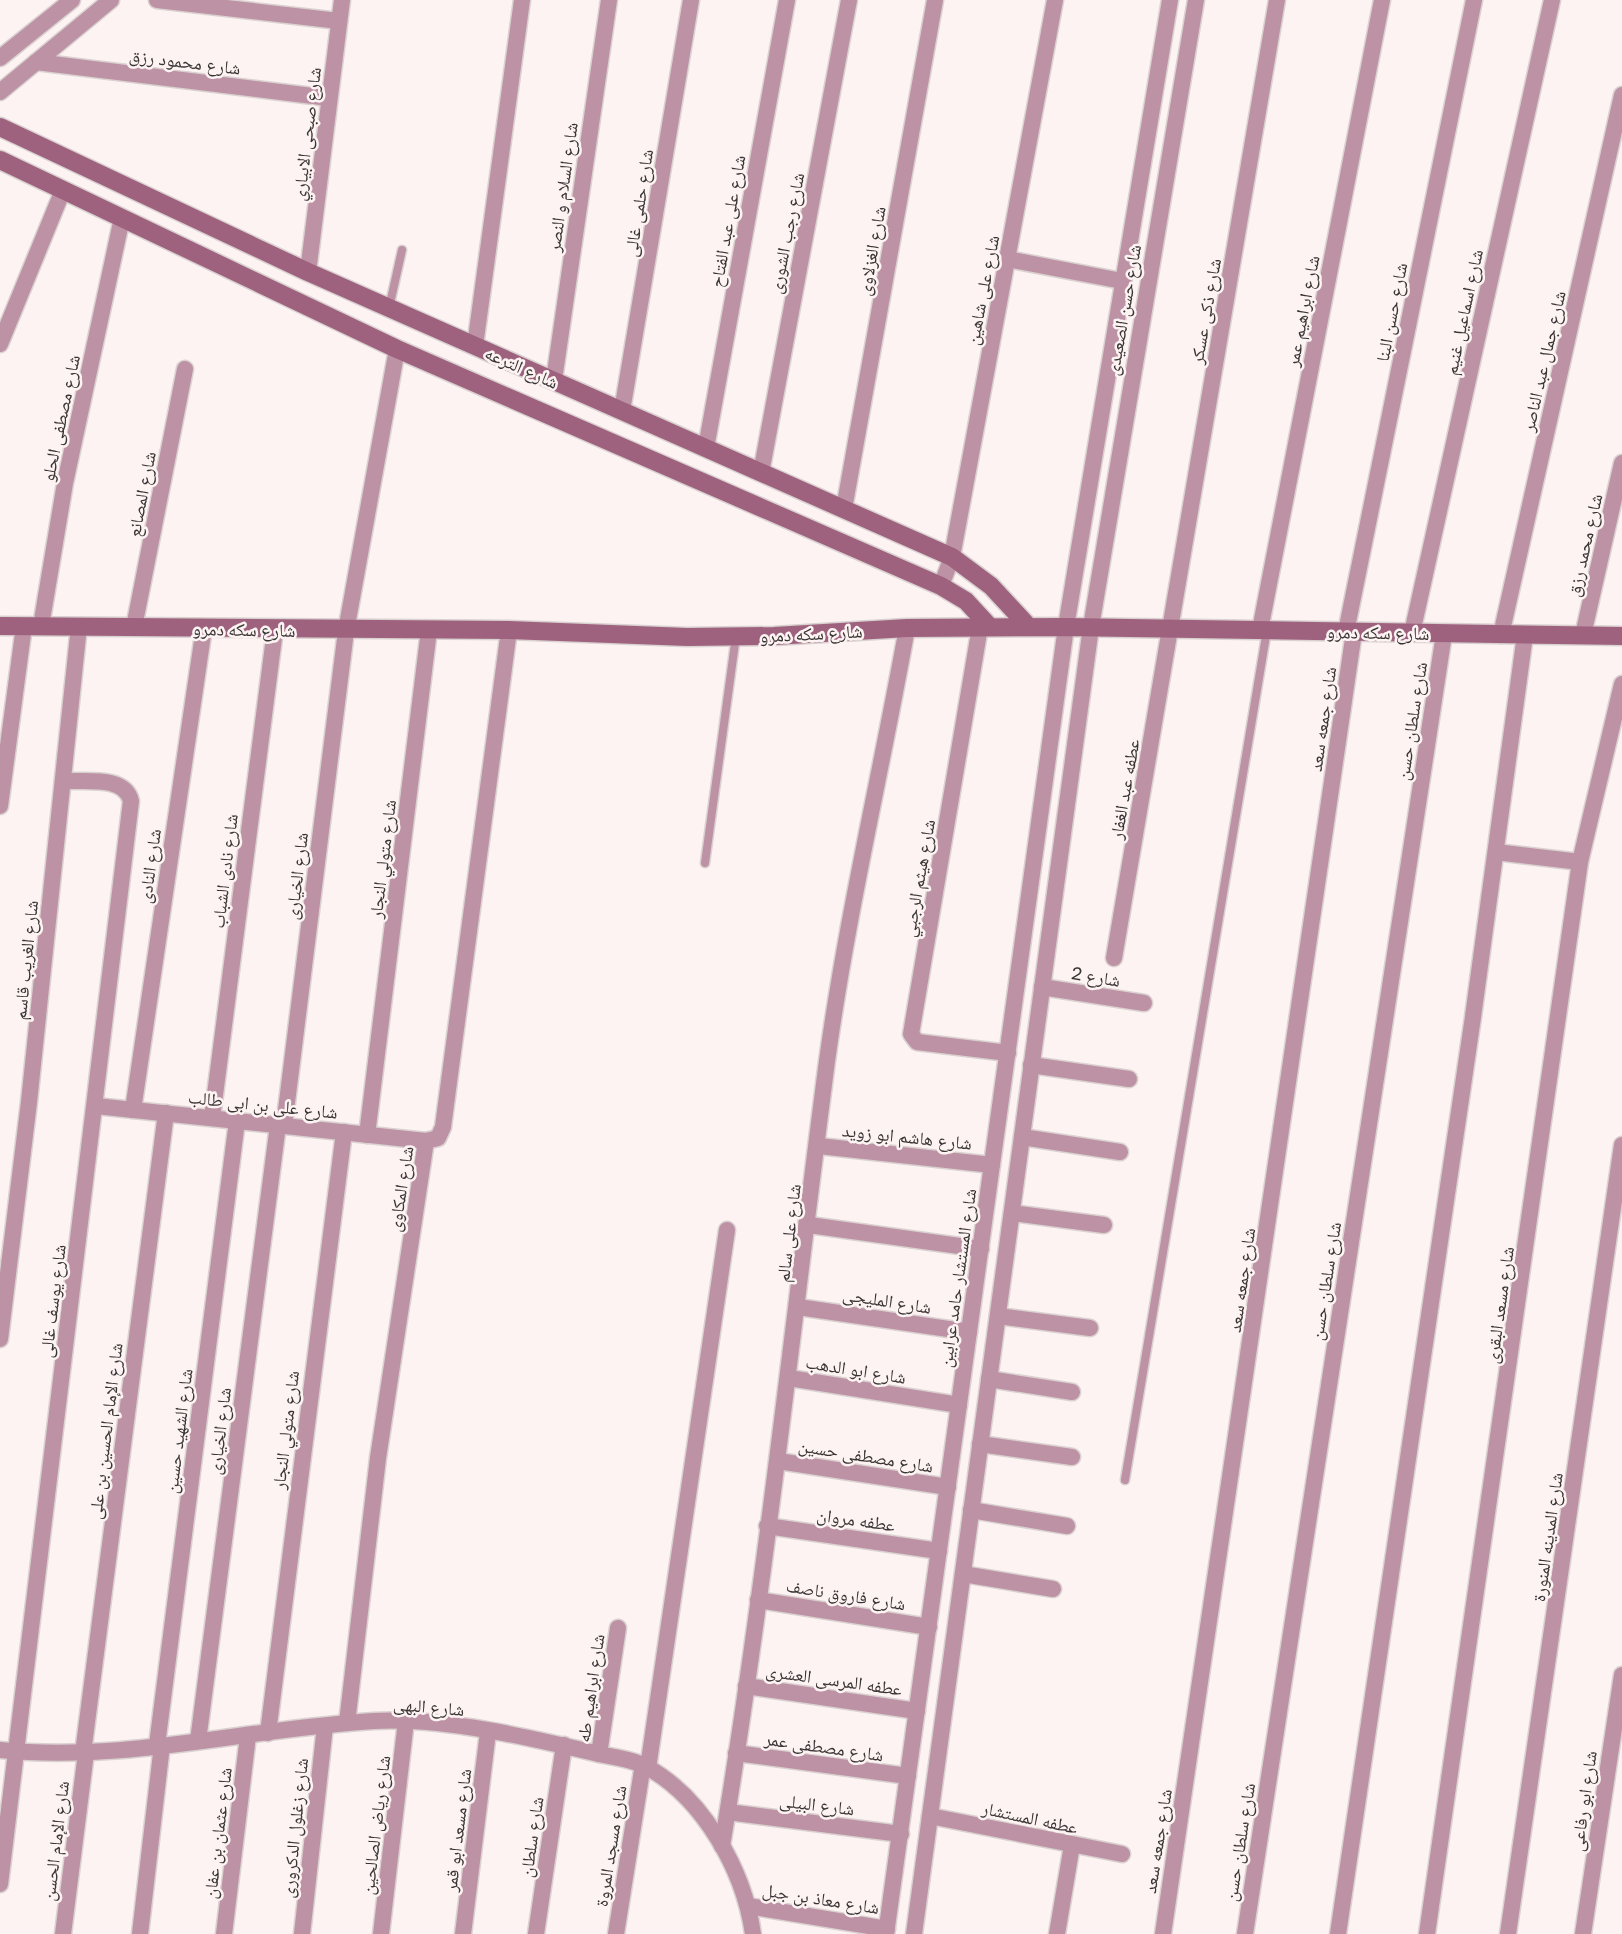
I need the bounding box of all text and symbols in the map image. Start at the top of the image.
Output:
street label: شارع محمود رزق [128,43,242,80]
street label: شارع صبحى الابياري [287,66,330,203]
street label: شارع السلام و النصر [542,121,584,254]
street label: شارع حلمى غالى [619,148,658,259]
street label: شارع على عبد الفتاح [705,153,751,289]
street label: شارع رجب الشورى [763,171,810,296]
street label: شارع الغزلاوى [852,205,891,298]
street label: شارع على شاهين [961,233,1004,347]
street label: شارع حسن الصعيدى [1101,243,1146,377]
street label: شارع اسماعيل غنيم [1439,247,1489,377]
street label: شارع ابراهيم عمر [1280,253,1326,370]
street label: شارع ذكى عسكر [1185,256,1226,367]
street label: شارع حسن البنا [1371,261,1412,364]
street label: شارع جمال عبد الناصر [1516,288,1571,435]
street label: شارع الترعه [482,341,562,394]
street label: شارع مصطفى الحلو [36,353,85,484]
street label: شارع المصانع [122,450,162,539]
street label: شارع محمد رزق [1561,491,1607,599]
street label: شارع سكه دمرو [192,617,296,642]
street label: شارع سكه دمرو [759,619,863,648]
street label: شارع سكه دمرو [1326,620,1430,645]
street label: شارع سلطان حسن [1391,660,1432,782]
street label: شارع جمعه سعد [1304,665,1341,773]
street label: عطفه عبد الغفار [1104,737,1144,842]
street label: شارع متولي النجار [364,798,405,921]
street label: شارع نادى الشباب [206,813,243,930]
street label: شارع هيثم الرجبي [897,817,944,939]
street label: شارع النادى [133,827,166,905]
street label: شارع الخيارى [280,831,313,921]
street label: شارع الغريب قاسم [8,899,44,1021]
street label: شارع 2 [1070,961,1122,992]
street label: شارع على بن ابى طالب [187,1085,339,1124]
street label: شارع هاشم ابو زويد [841,1118,973,1156]
street label: شارع المكاوى [382,1144,419,1234]
street label: شارع على سالم [771,1183,807,1284]
street label: شارع المستشار حامد عرابين [934,1187,981,1369]
street label: شارع سلطان حسن [1305,1220,1346,1342]
street label: شارع جمعه سعد [1223,1226,1260,1334]
street label: شارع يوسف غالى [34,1243,71,1359]
street label: شارع مسعد البقرى [1480,1245,1519,1365]
street label: شارع المليجى [841,1282,933,1319]
street label: شارع الإمام الحسين بن على [83,1341,129,1521]
street label: شارع ابو الدهب [804,1350,908,1389]
street label: شارع الشهيد حسين [159,1367,198,1495]
street label: شارع متولي النجار [267,1369,308,1492]
street label: شارع الخيارى [203,1386,236,1476]
street label: شارع مصطفى حسين [797,1433,935,1478]
street label: شارع المدينه المنورة [1527,1471,1568,1603]
street label: عطفه مروان [815,1503,897,1536]
street label: شارع فاروق ناصف [785,1574,907,1615]
street label: شارع ابراهيم طه [572,1632,610,1744]
street label: عطفه المرسى العشرى [764,1659,904,1700]
street label: شارع البهى [392,1692,465,1721]
street label: شارع مصطفى عمر [762,1727,885,1766]
street label: شارع ابو رفاعى [1565,1749,1602,1853]
street label: شارع رياض الصالحين [356,1754,395,1896]
street label: شارع زغلول الدكرورى [276,1757,313,1899]
street label: شارع عثمان بن عفان [198,1766,237,1900]
street label: شارع مسعد ابو قمر [438,1767,476,1894]
street label: شارع الإمام الحسن [37,1780,75,1903]
street label: شارع سلطان حسن [1219,1781,1260,1903]
street label: شارع مسجد المروة [590,1784,631,1908]
street label: شارع جمعه سعد [1138,1787,1177,1895]
street label: شارع البيلى [778,1788,856,1821]
street label: شارع سلطان [514,1795,549,1879]
street label: عطفه المستشار [979,1796,1080,1838]
street label: شارع معاذ بن جبل [761,1878,881,1919]

